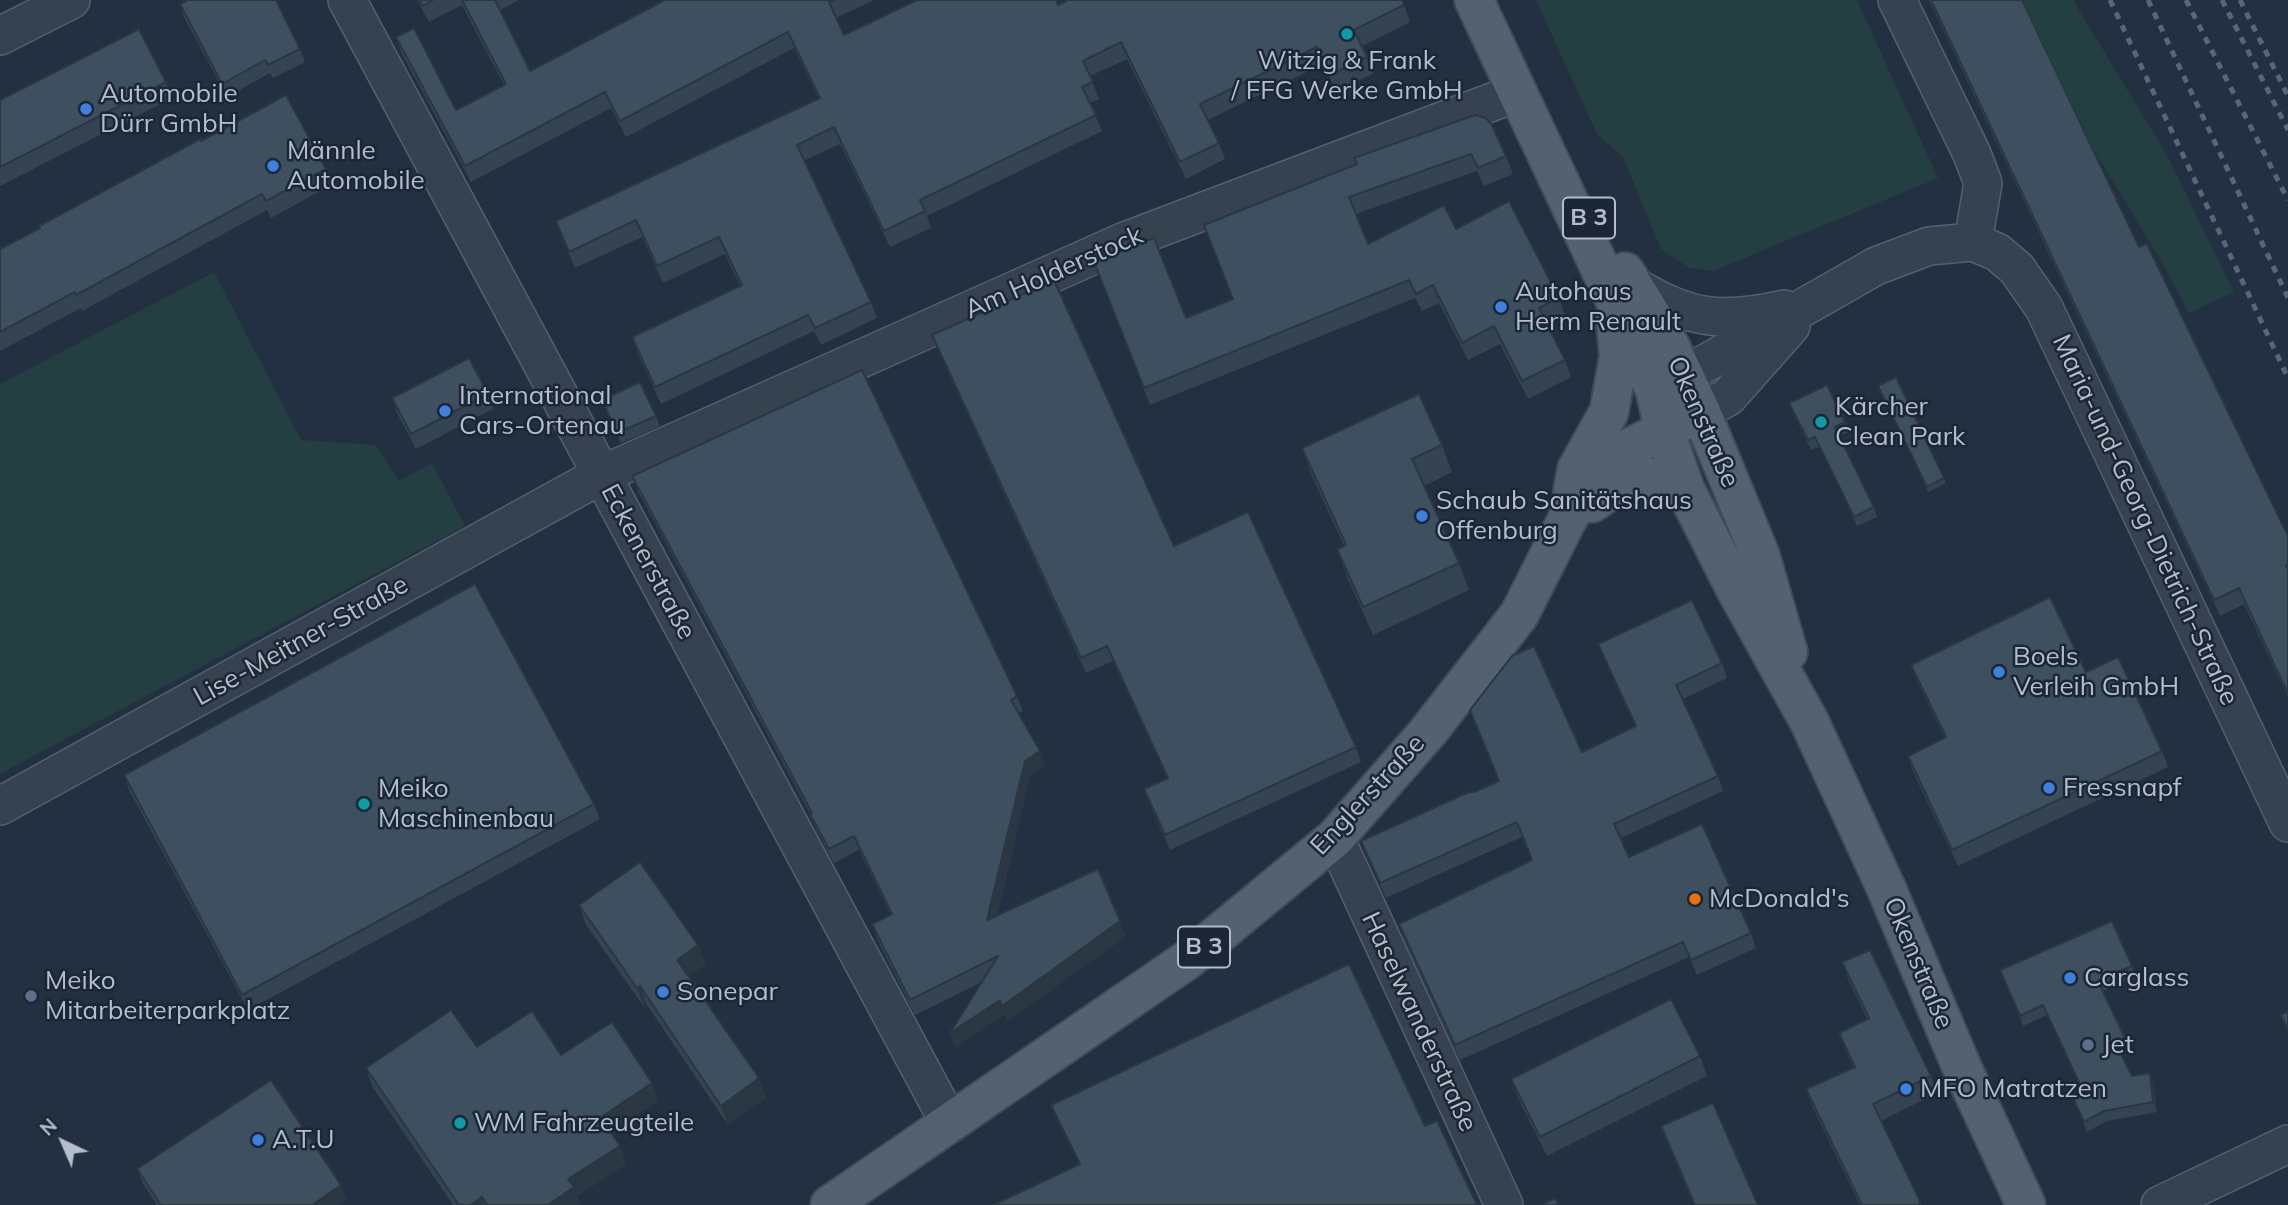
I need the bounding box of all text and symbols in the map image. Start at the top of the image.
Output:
marker: Witzig & Frank / FFG Werke GmbH [1339,26,1355,42]
place label: Witzig & Frank / FFG Werke GmbH [1231,45,1463,106]
place label: Automobile Dürr GmbH [100,78,238,140]
marker: Automobile Dürr GmbH [78,101,94,117]
place label: Männle Automobile [287,135,425,196]
marker: Männle Automobile [265,158,281,174]
road number: B 3 [1563,198,1615,238]
street label: Am Holderstock [960,220,1148,326]
place label: Autohaus Herm Renault [1515,276,1681,338]
marker: Autohaus Herm Renault [1493,299,1509,315]
street label: Maria-und-Georg-Dietrich-Straße [2045,330,2245,710]
street label: Okenstraße [1660,352,1746,492]
place label: International Cars-Ortenau [459,380,624,442]
place label: Kärcher Clean Park [1835,391,1965,452]
marker: International Cars-Ortenau [437,403,453,419]
marker: Kärcher Clean Park [1813,414,1829,430]
street label: Eckenerstraße [594,479,702,645]
place label: Schaub Sanitätshaus Offenburg [1436,485,1692,546]
marker: Schaub Sanitätshaus Offenburg [1414,508,1430,524]
street label: Lise-Meitner-Straße [188,569,414,713]
place label: Boels Verleih GmbH [2013,641,2179,702]
marker: Boels Verleih GmbH [1991,664,2007,680]
street label: Englerstraße [1304,728,1432,862]
place label: Fressnapf [2063,772,2182,804]
place label: Meiko Maschinenbau [378,773,554,834]
marker: Fressnapf [2041,780,2057,796]
marker: Meiko Maschinenbau [356,796,372,812]
place label: McDonald's [1709,883,1850,915]
marker: McDonald's [1687,891,1703,907]
street label: Okenstraße [1876,893,1960,1033]
street label: Haselwanderstraße [1354,907,1484,1137]
road number: B 3 [1178,926,1230,967]
place label: Carglass [2084,962,2189,994]
place label: Meiko Mitarbeiterparkplatz [45,965,290,1026]
marker: Carglass [2062,970,2078,986]
place label: Sonepar [677,976,778,1008]
marker: Sonepar [655,984,671,1000]
marker: Meiko Mitarbeiterparkplatz [23,988,39,1004]
place label: Jet [2102,1029,2134,1061]
marker: Jet [2080,1037,2096,1053]
place label: MFO Matratzen [1920,1073,2107,1105]
marker: MFO Matratzen [1898,1081,1914,1097]
north arrow [28,1107,98,1177]
place label: WM Fahrzeugteile [474,1107,694,1139]
text: N [35,1113,62,1141]
marker: WM Fahrzeugteile [452,1115,468,1131]
place label: A.T.U [272,1124,335,1156]
marker: A.T.U [250,1132,266,1148]

